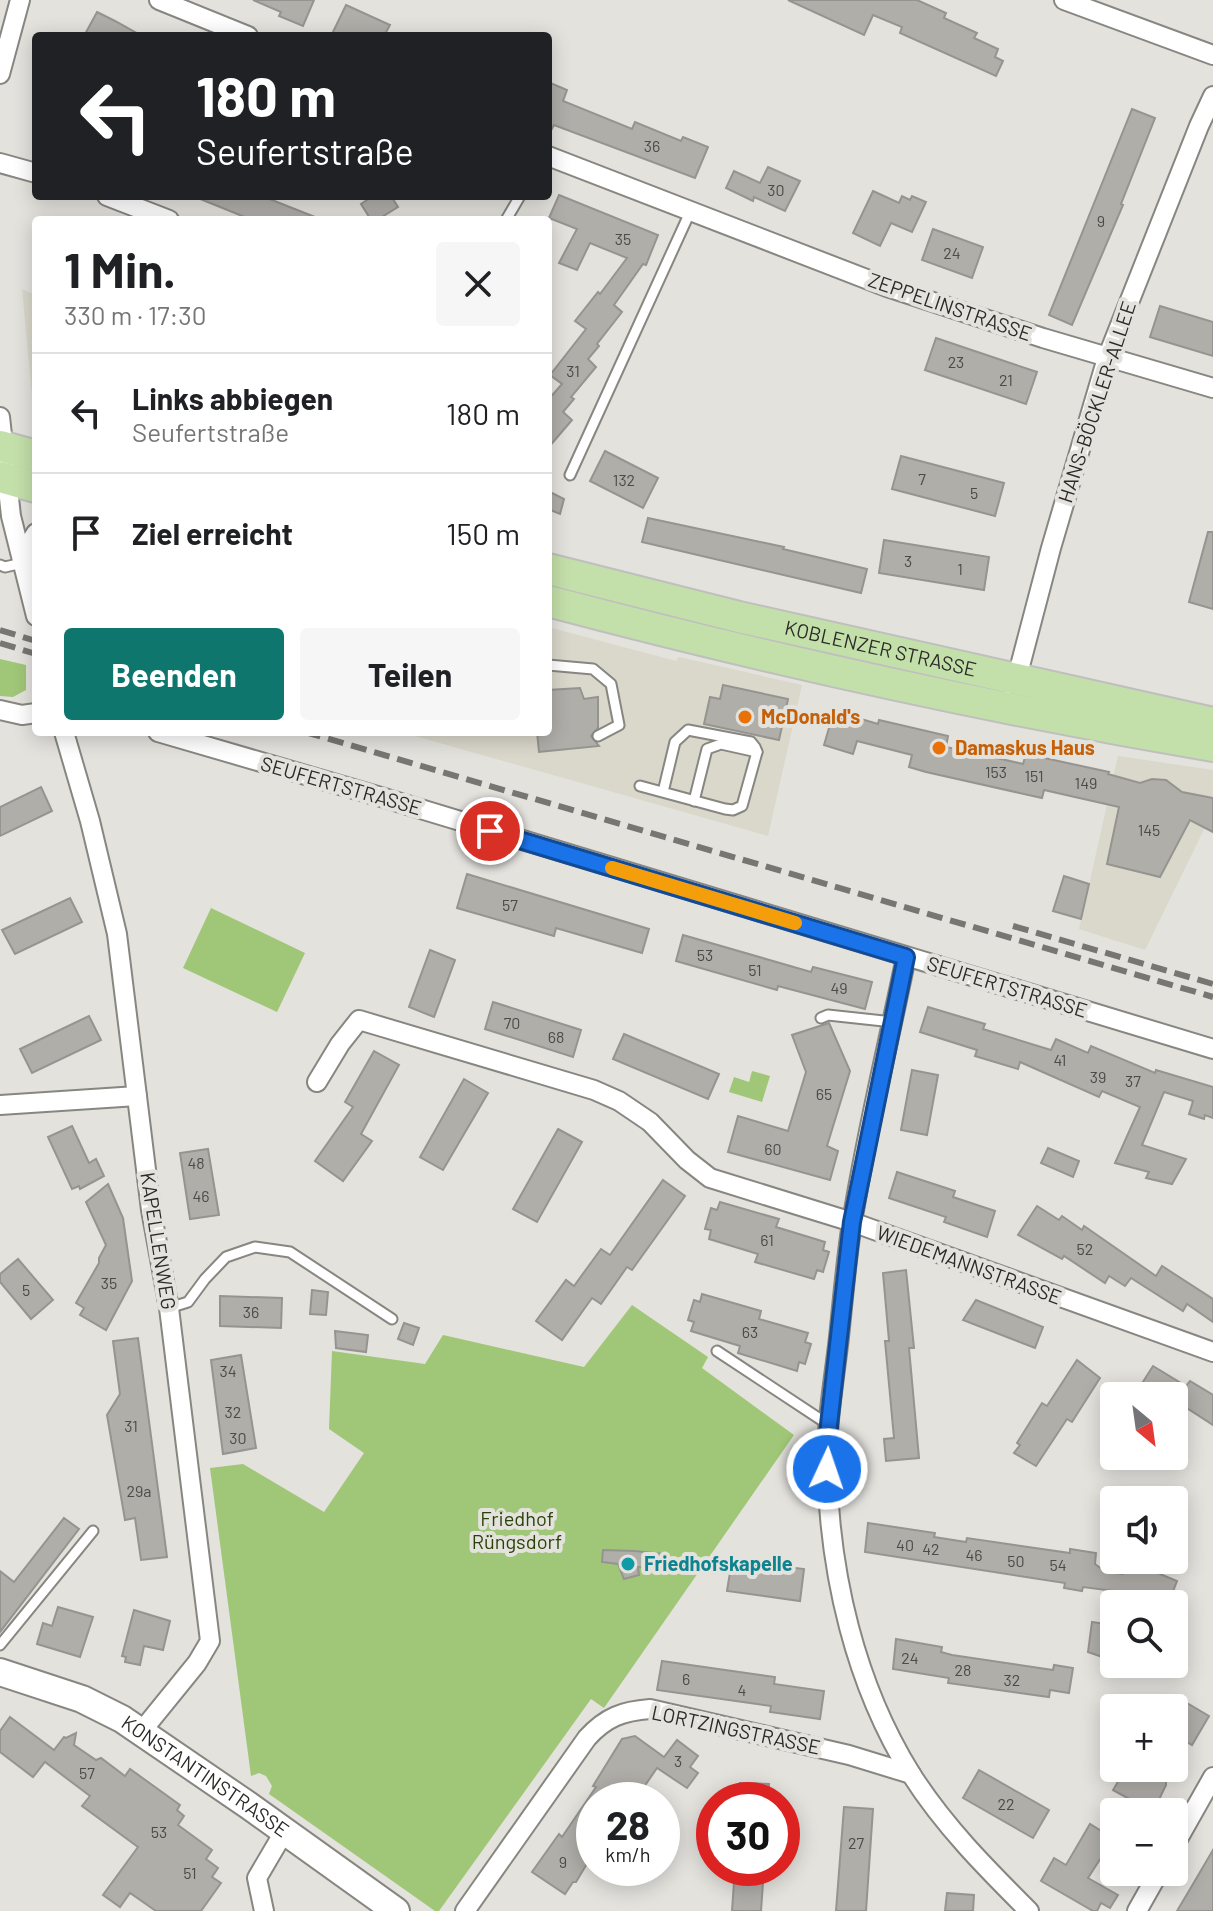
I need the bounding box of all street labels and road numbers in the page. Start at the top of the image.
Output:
street label: ZEPPELINSTRASSE [865,267,1035,345]
street label: HANS-BÖCKLER-ALLEE [1052,298,1140,505]
street label: KOBLENZER STRASSE [783,615,979,681]
street label: SEUFERTSTRASSE [258,751,424,819]
street label: SEUFERTSTRASSE [924,950,1090,1022]
street label: KAPELLENWEG [136,1170,182,1311]
street label: WIEDEMANNSTRASSE [874,1219,1065,1309]
street label: LORTZINGSTRASSE [650,1699,823,1759]
street label: KONSTANTINSTRASSE [117,1709,294,1841]

